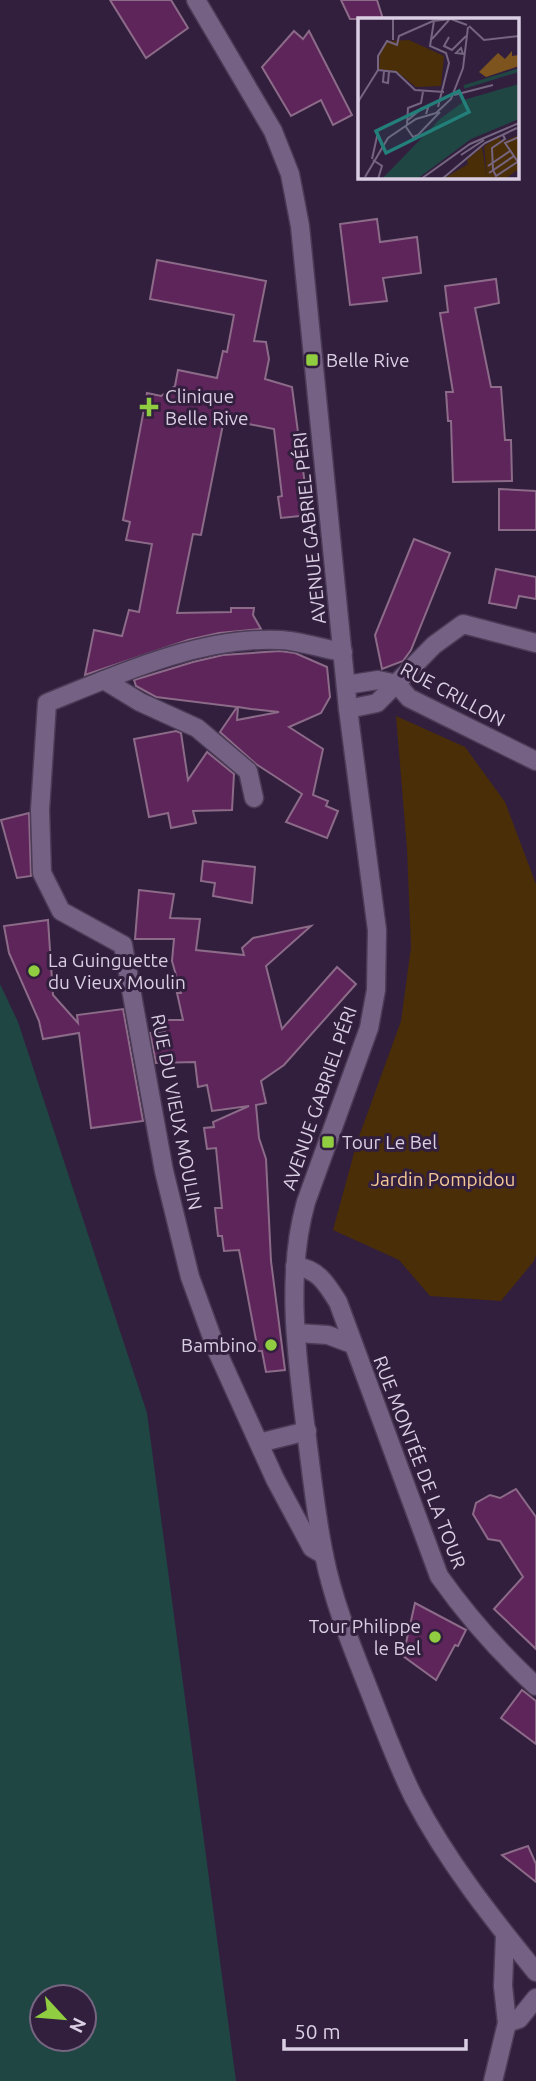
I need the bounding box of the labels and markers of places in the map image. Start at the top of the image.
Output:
place label: Belle Rive [326,349,410,371]
marker: Belle Rive [304,352,320,368]
place label: Clinique Belle Rive [165,385,249,429]
marker: Clinique Belle Rive [139,397,159,417]
place label: La Guinguette du Vieux Moulin [48,949,186,993]
marker: La Guinguette du Vieux Moulin [26,963,42,979]
place label: Tour Le Bel [342,1131,437,1153]
marker: Tour Le Bel [320,1134,336,1150]
place label: Bambino [181,1334,257,1356]
marker: Bambino [263,1337,279,1353]
place label: Tour Philippe le Bel [309,1615,421,1659]
marker: Tour Philippe le Bel [427,1629,443,1645]

